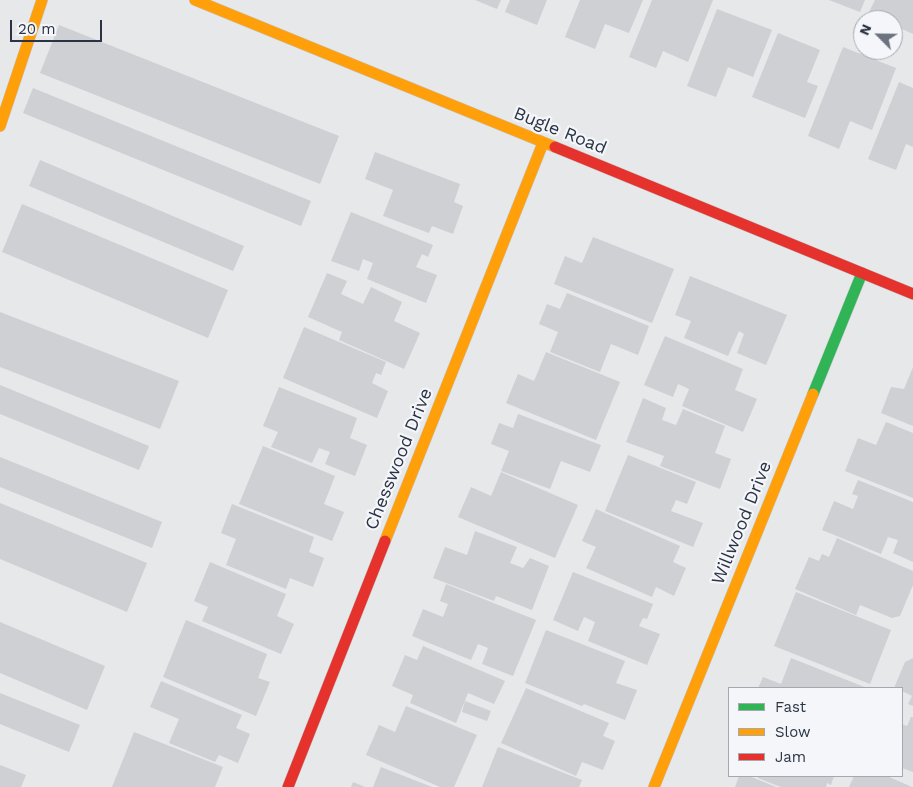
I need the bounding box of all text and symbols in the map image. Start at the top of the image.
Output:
scale bar [12,10,105,42]
north arrow [853,10,903,60]
text: 20 m [18,20,56,38]
text: N [856,22,875,37]
street label: Bugle Road [510,103,610,159]
street label: Chesswood Drive [361,385,437,533]
street label: Willwood Drive [707,458,777,588]
legend [728,687,903,777]
text: Fast [775,698,806,716]
text: Slow [775,723,811,741]
text: Jam [775,748,806,766]

